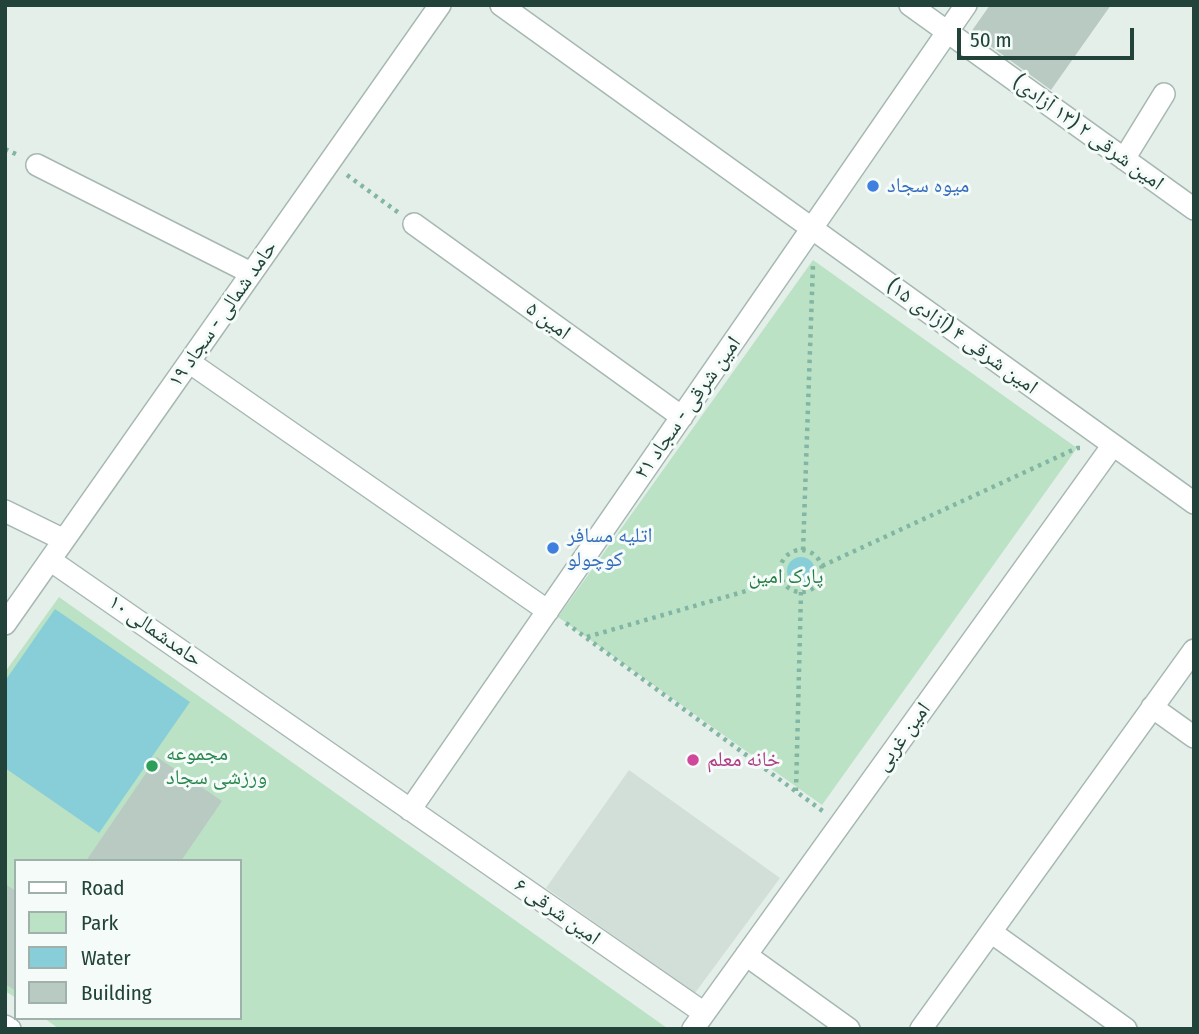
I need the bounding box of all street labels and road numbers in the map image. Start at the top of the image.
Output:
street label: امین شرقی ۲ (۱۳ آزادی) [1008,70,1168,196]
street label: حامد شمالی - سجاد ۱۹ [163,236,283,392]
street label: امین شرقی ۴ (آزادی ۱۵) [882,274,1042,400]
street label: امین ۵ [521,296,575,346]
street label: امین شرقی - سجاد ۲۱ [629,332,747,484]
street label: حامدشمالی ۱۰ [103,590,207,672]
street label: امین غربی [870,698,936,776]
street label: امین شرقی ۶ [509,873,605,951]

